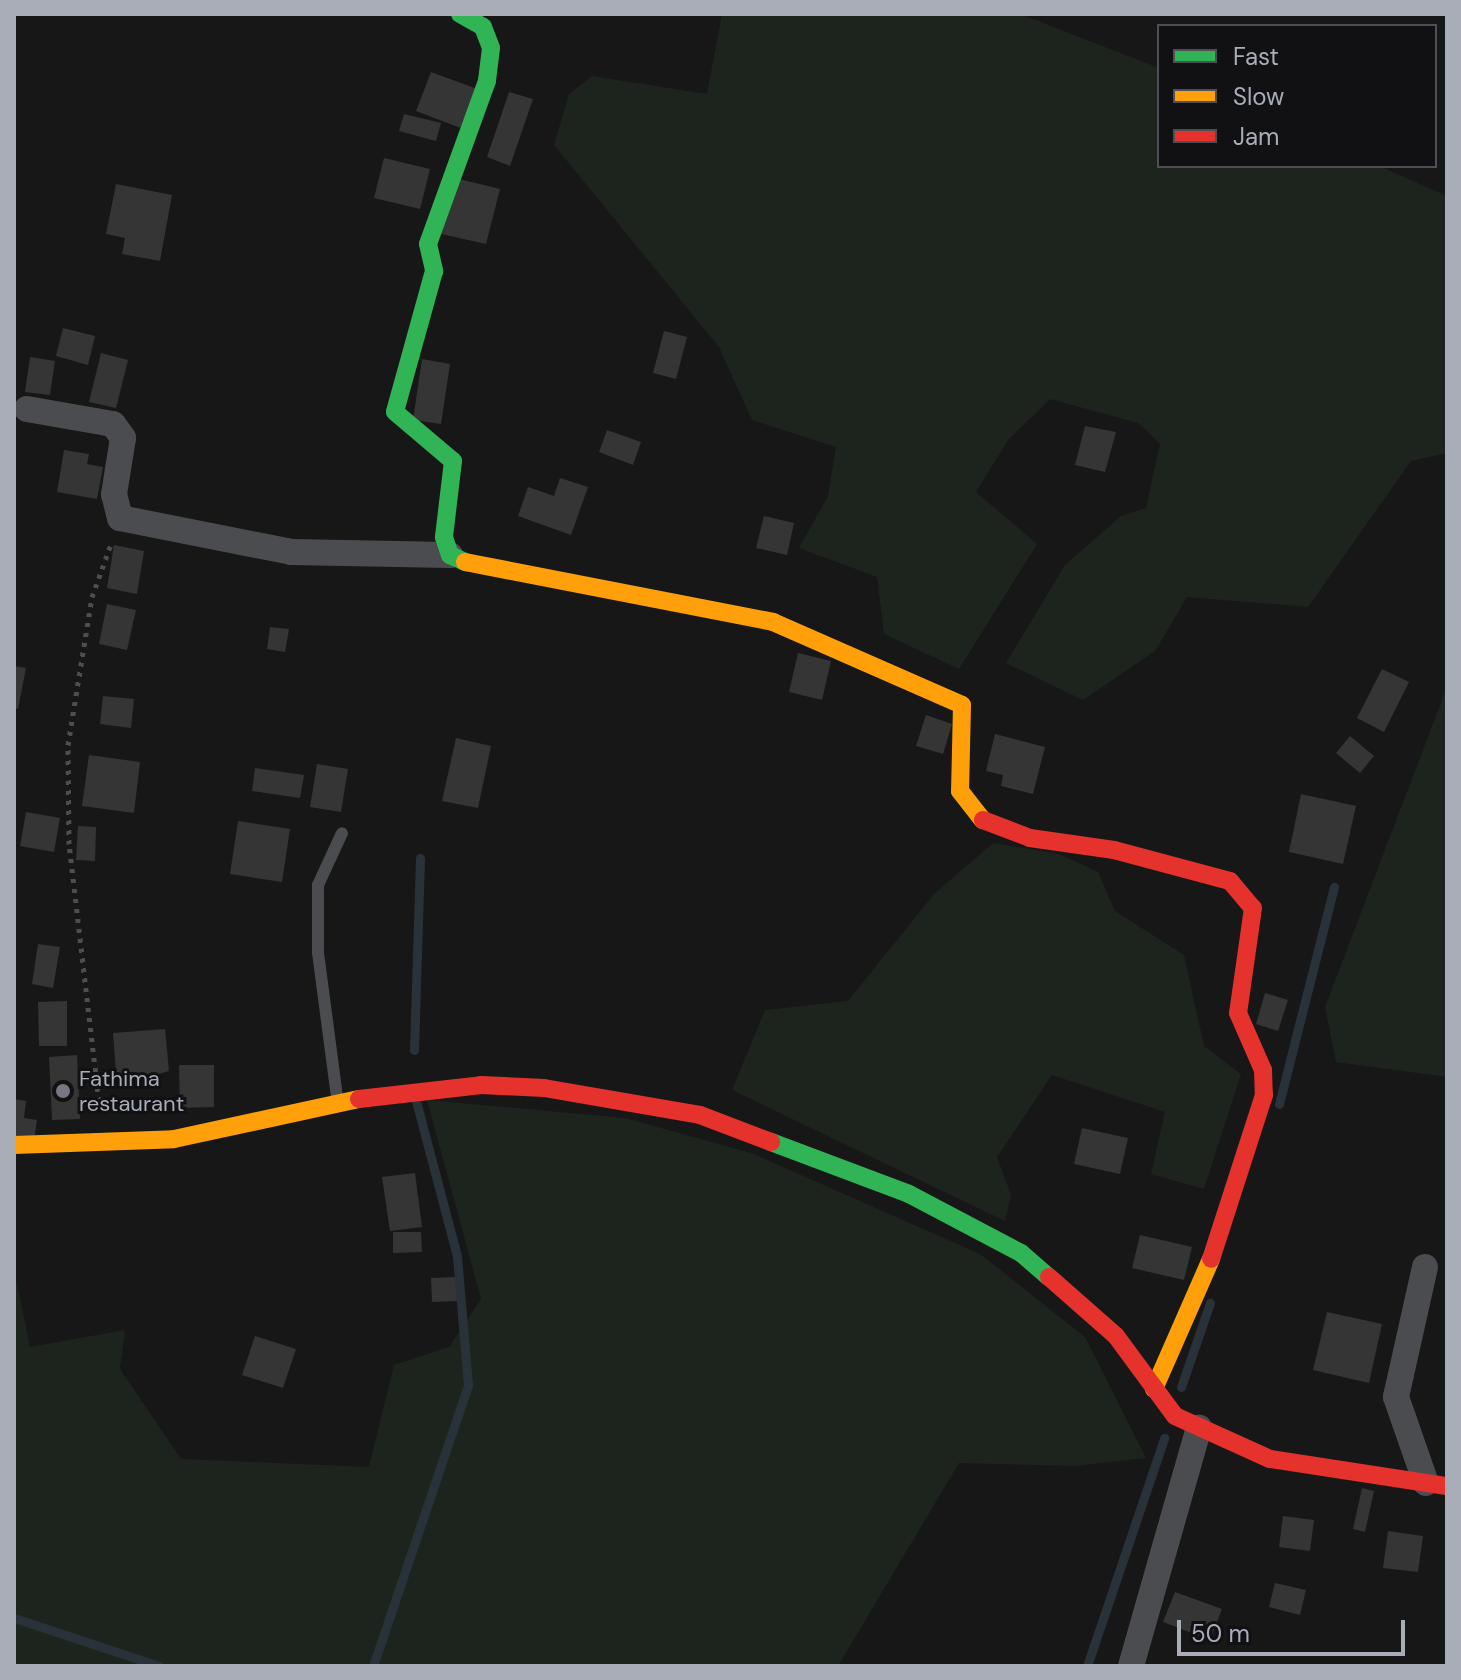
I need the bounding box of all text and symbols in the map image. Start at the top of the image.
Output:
legend [1157,24,1437,168]
text: Fast [1233,41,1279,72]
text: Slow [1233,81,1284,112]
text: Jam [1233,121,1279,152]
place label: Fathima restaurant [79,1065,184,1116]
marker: Fathima restaurant [54,1082,72,1100]
scale bar [1181,1604,1409,1654]
text: 50 m [1191,1618,1250,1649]

